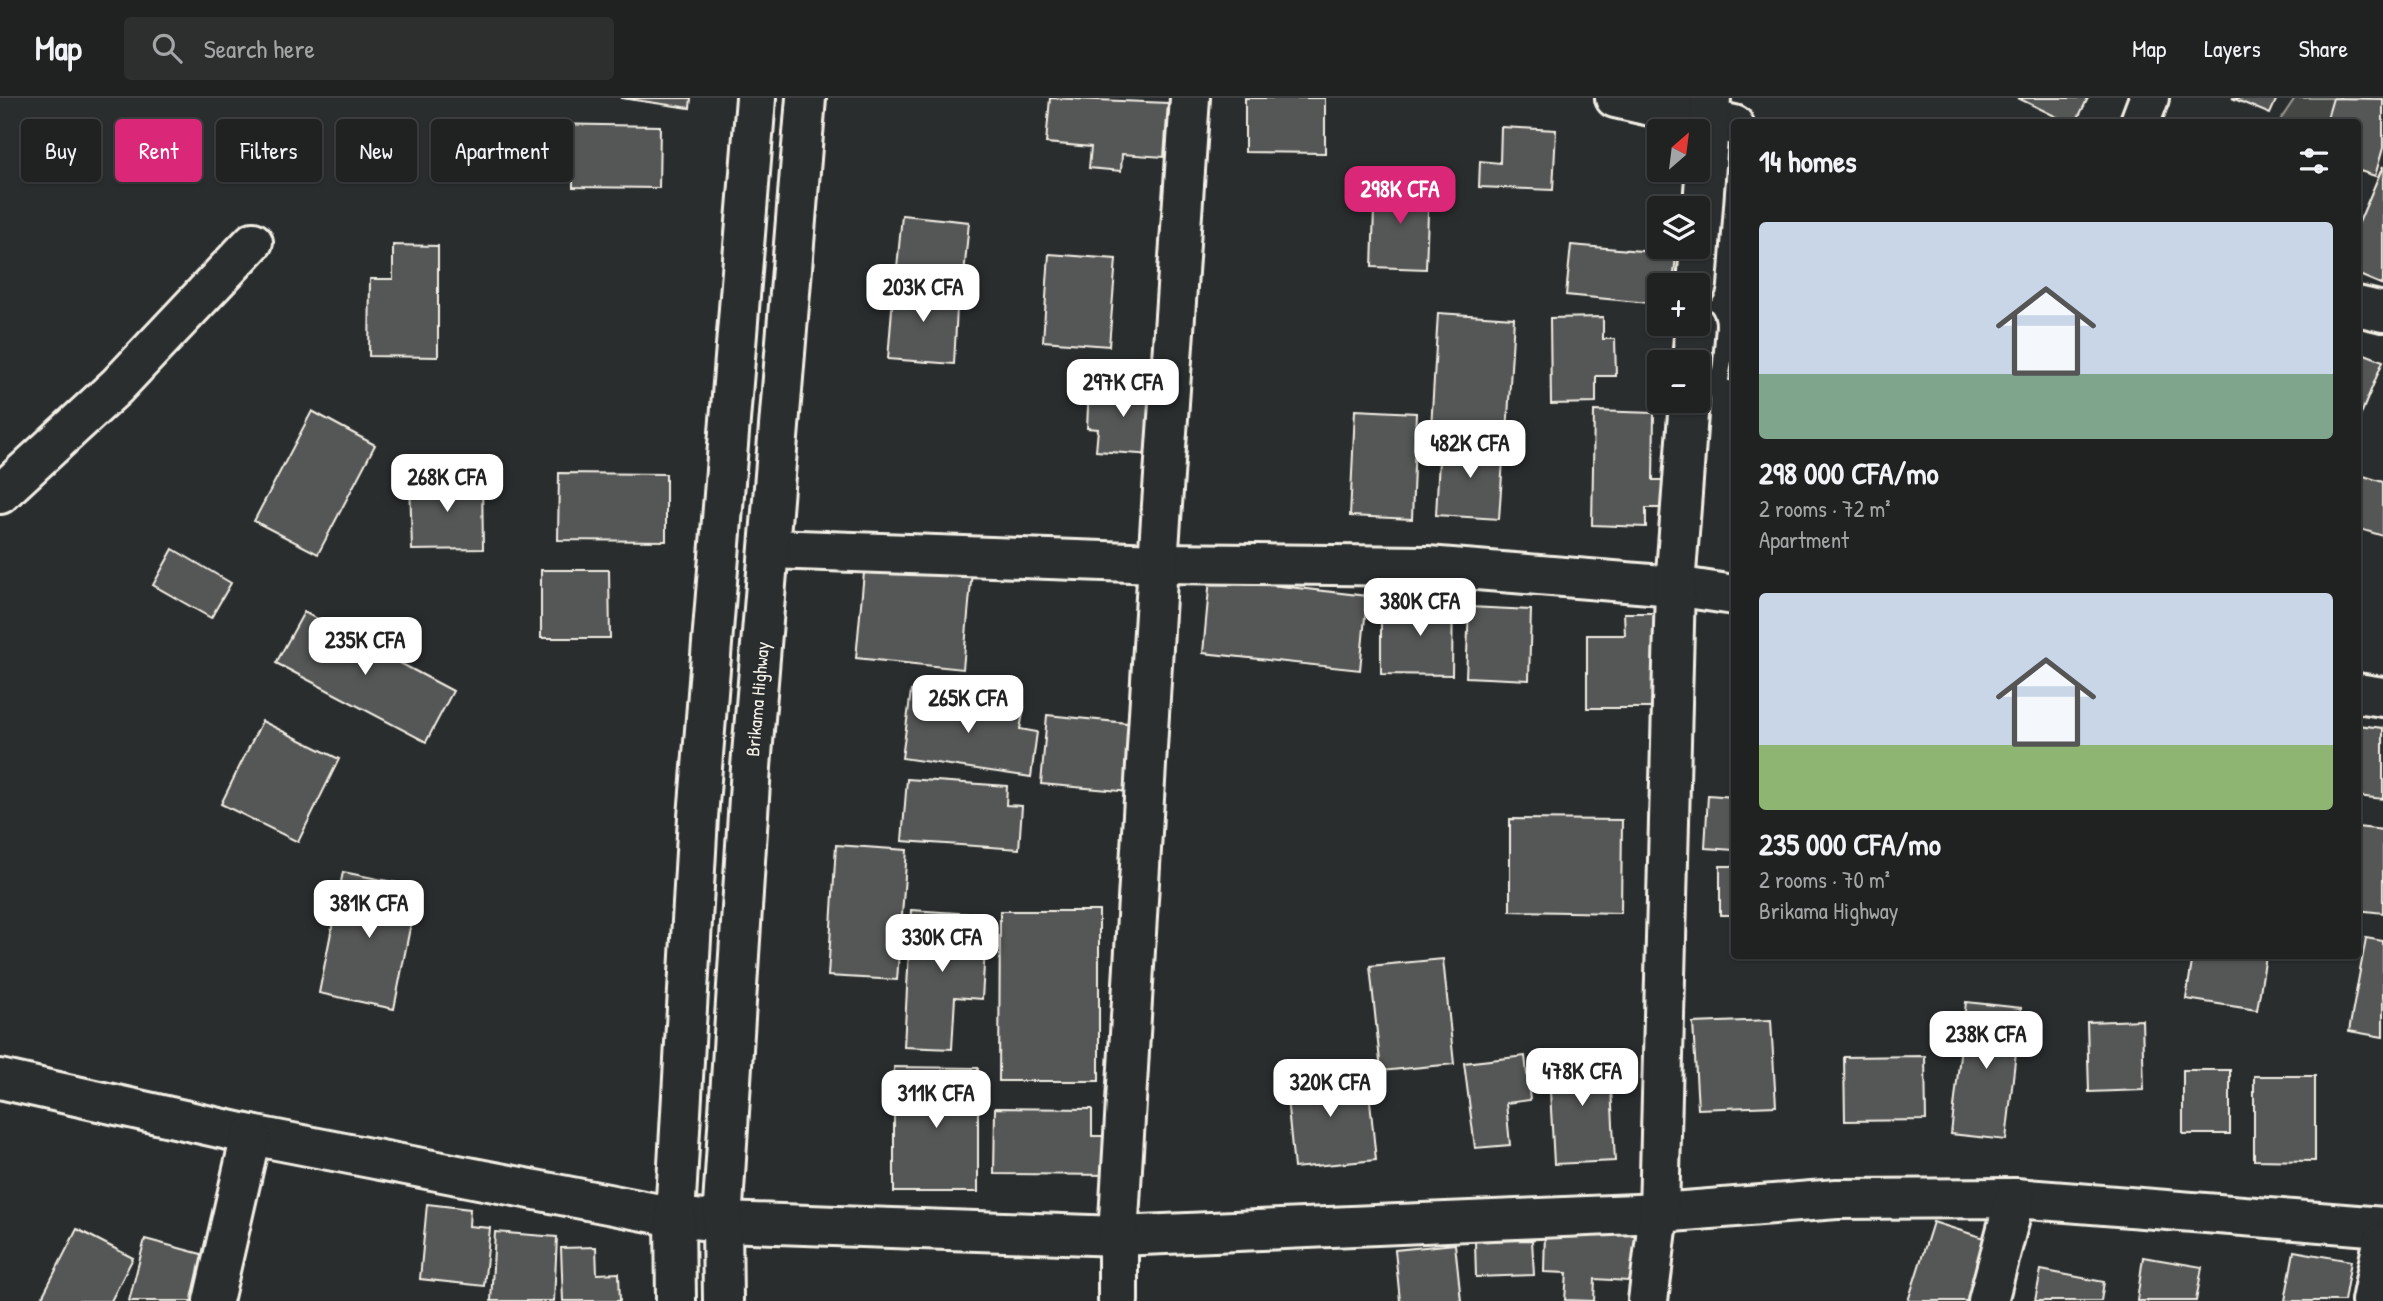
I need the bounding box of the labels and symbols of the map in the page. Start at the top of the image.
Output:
north arrow [1647,119,1710,182]
pin: 298K CFA [1328,166,1472,226]
pin: 203K CFA [851,264,995,324]
pin: 297K CFA [1051,360,1195,419]
pin: 482K CFA [1398,420,1542,480]
pin: 268K CFA [375,454,519,514]
pin: 380K CFA [1348,578,1492,638]
pin: 235K CFA [293,618,437,677]
street label: Brikama Highway [739,641,775,757]
pin: 265K CFA [896,676,1040,735]
pin: 381K CFA [297,880,441,940]
pin: 330K CFA [870,914,1014,974]
pin: 238K CFA [1914,1012,2058,1071]
pin: 478K CFA [1510,1048,1654,1108]
pin: 320K CFA [1258,1060,1402,1119]
pin: 311K CFA [864,1070,1008,1130]

